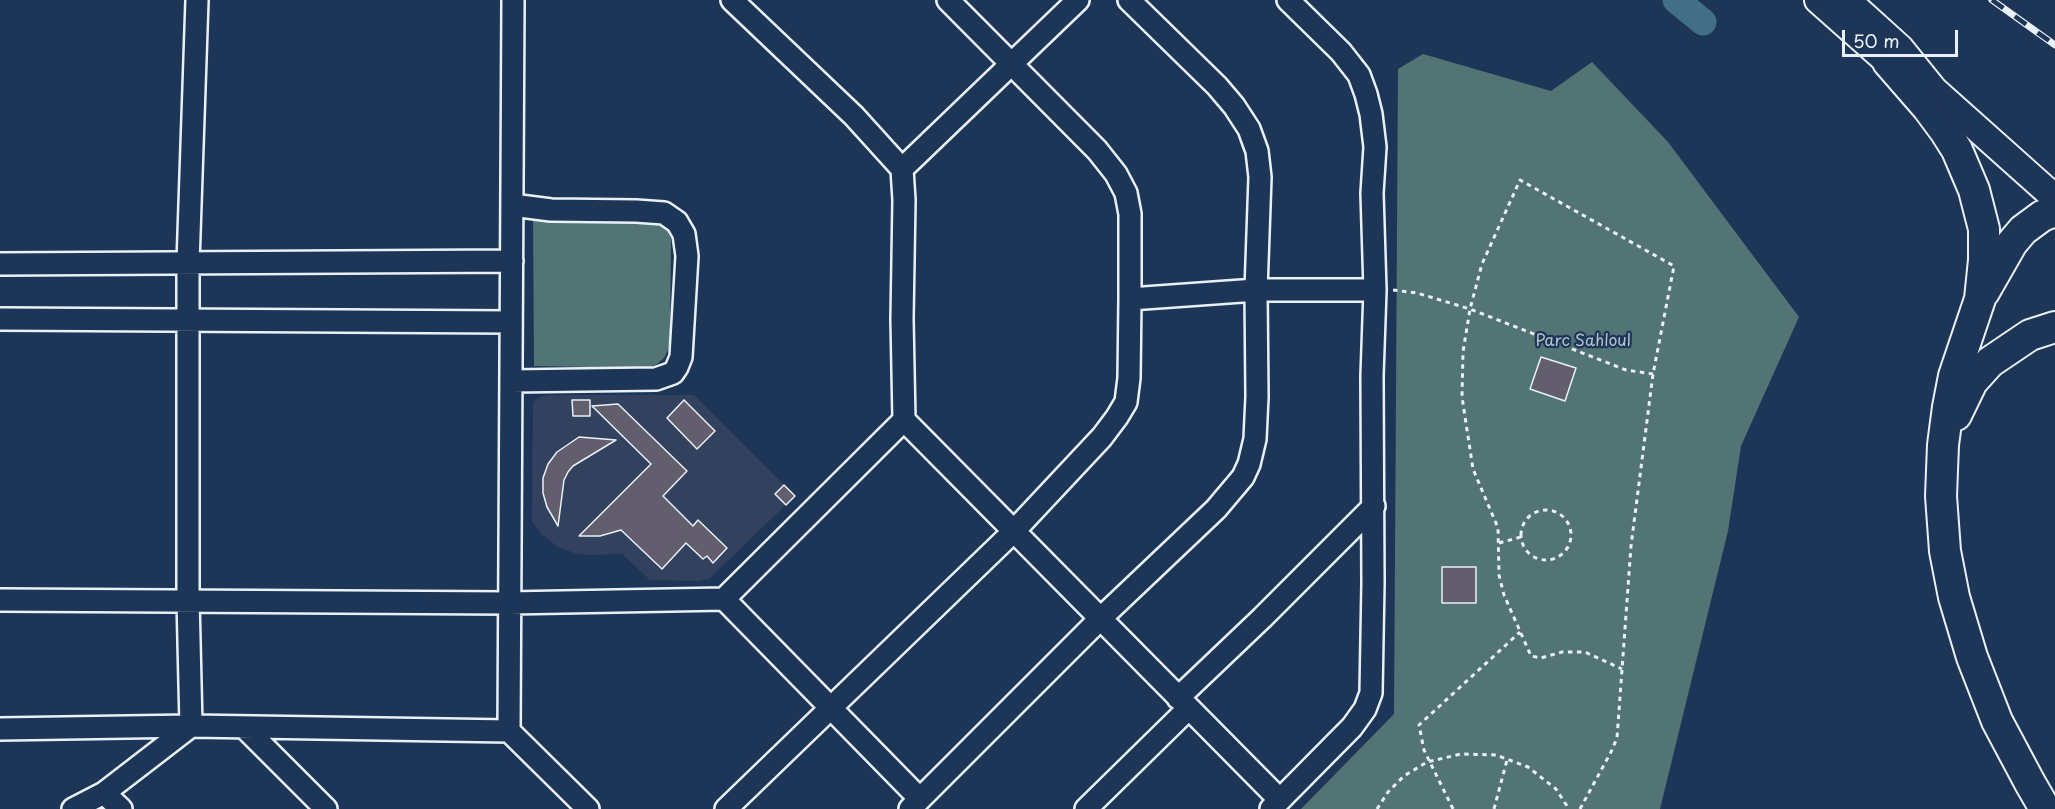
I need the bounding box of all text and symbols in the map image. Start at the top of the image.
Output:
scale bar [1845,18,1960,56]
text: 50 m [1853,27,1900,54]
park label: Parc Sahloul [1535,332,1631,352]

